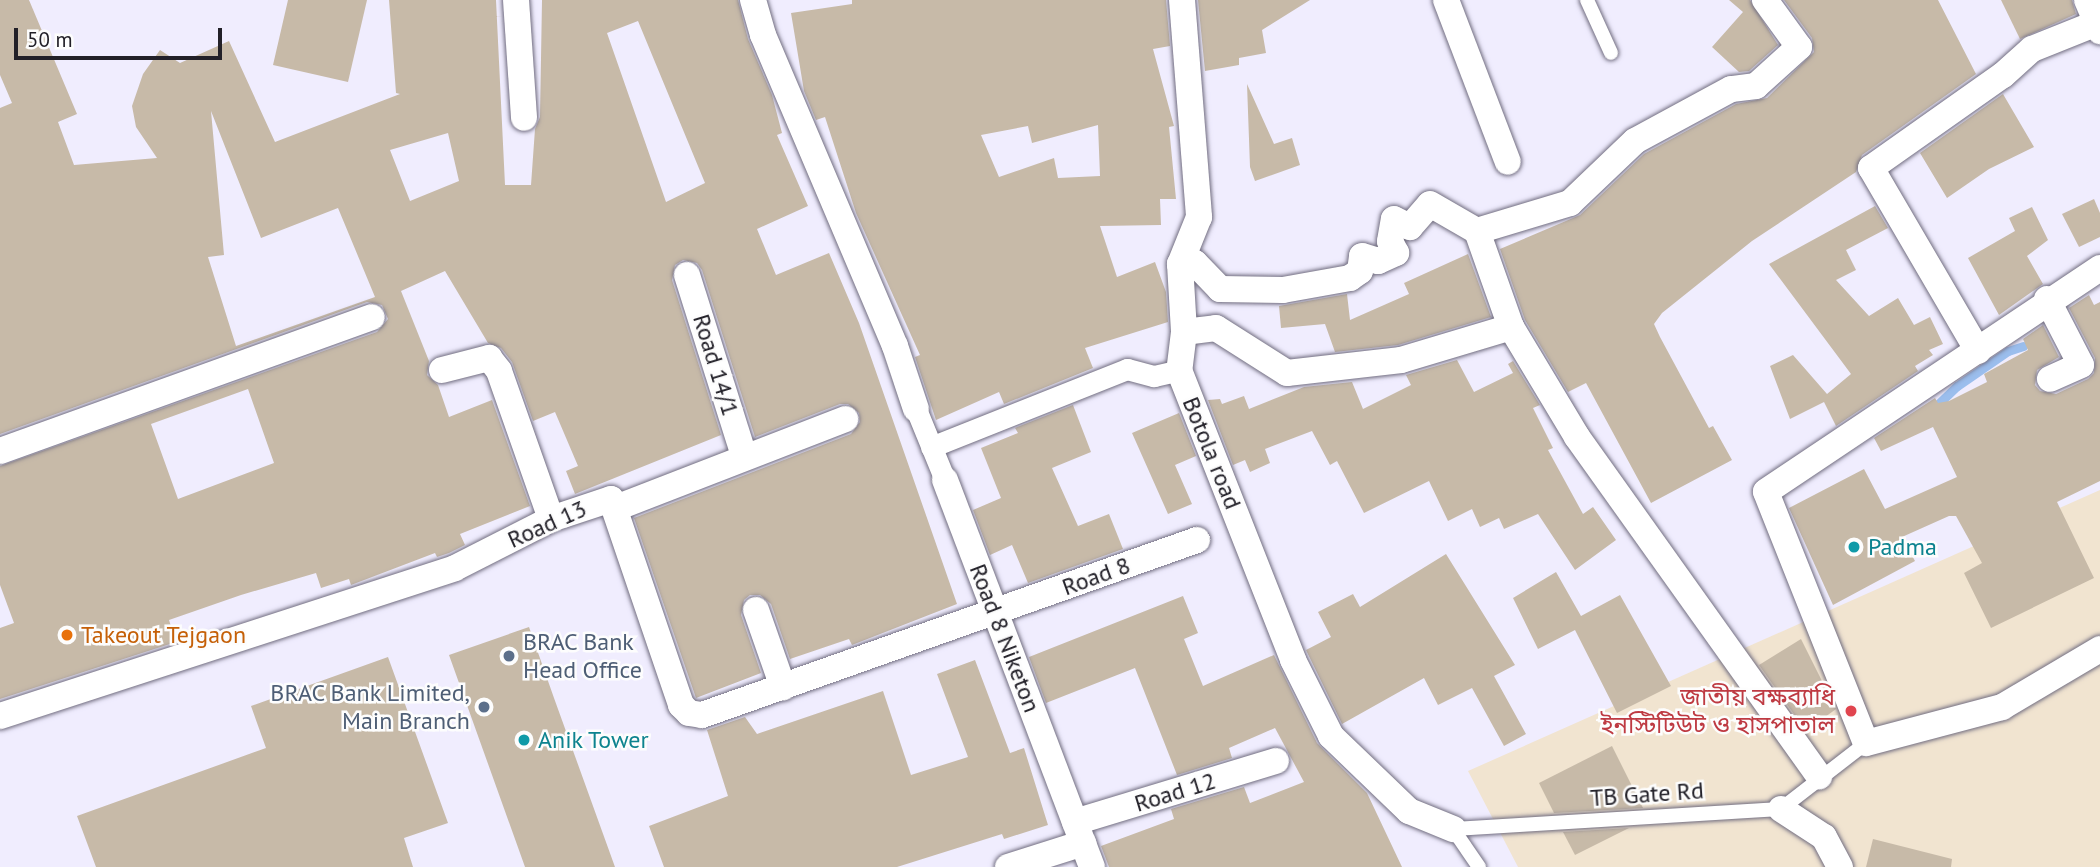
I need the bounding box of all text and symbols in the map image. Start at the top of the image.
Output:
scale bar [18,14,226,58]
text: 50 m [27,26,73,53]
street label: Road 14/1 [687,311,745,419]
street label: Botola road [1176,393,1248,513]
street label: Road 13 [503,494,591,554]
place label: Padma [1868,533,1937,561]
marker: Padma [1846,539,1862,555]
street label: Road 8 [1058,550,1134,602]
street label: Road 8 Niketon [964,560,1046,716]
place label: Takeout Tejgaon [81,621,247,649]
marker: Takeout Tejgaon [59,627,75,643]
place label: BRAC Bank Head Office [523,628,642,684]
marker: BRAC Bank Head Office [501,648,517,664]
place label: BRAC Bank Limited, Main Branch [269,679,470,735]
place label: জাতীয় বক্ষব্যাধি ইনস্টিটিউট ও হাসপাতাল [1601,683,1835,739]
marker: BRAC Bank Limited, Main Branch [476,699,492,715]
marker: জাতীয় বক্ষব্যাধি ইনস্টিটিউট ও হাসপাতাল [1841,701,1861,721]
place label: Anik Tower [538,726,650,754]
marker: Anik Tower [516,732,532,748]
street label: Road 12 [1131,766,1219,818]
street label: TB Gate Rd [1589,776,1705,812]

